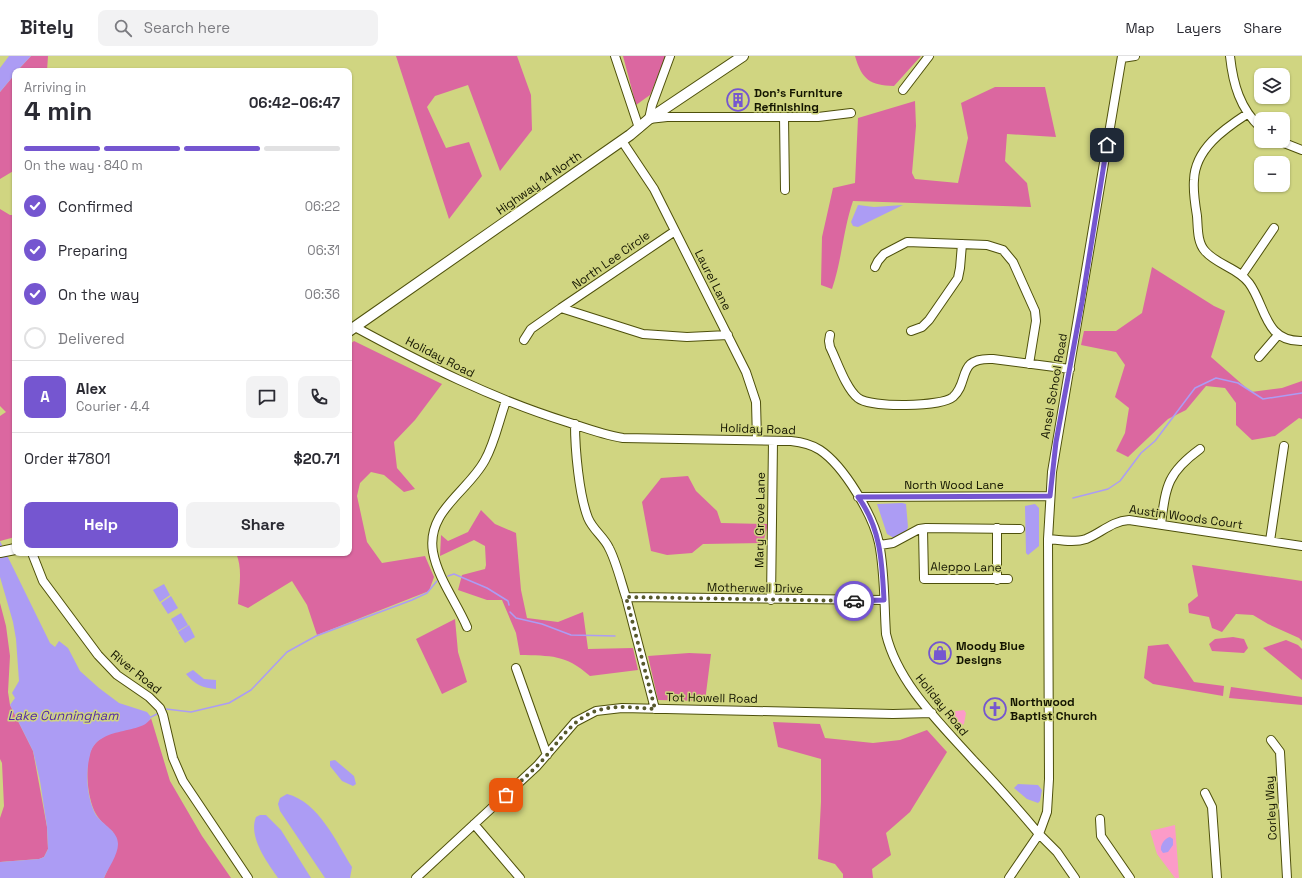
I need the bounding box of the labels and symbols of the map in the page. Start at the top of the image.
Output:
place label: Don's Furniture Refinishing [754,85,843,115]
building icon: Don's Furniture Refinishing [725,87,751,113]
pin [1090,128,1124,162]
street label: Highway 14 North [493,148,585,218]
street label: North Lee Circle [569,227,653,293]
street label: Laurel Lane [691,247,735,313]
street label: Ansel School Road [1037,332,1071,440]
street label: Holiday Road [403,333,477,381]
street label: Holiday Road [720,420,796,438]
street label: Mary Grove Lane [751,472,769,568]
street label: North Wood Lane [904,477,1004,493]
street label: Austin Woods Court [1128,501,1244,533]
street label: Aleppo Lane [930,558,1002,576]
street label: Motherwell Drive [707,579,803,597]
courier [834,581,874,621]
place label: Moody Blue Designs [956,638,1025,668]
shop icon: Moody Blue Designs [927,640,953,666]
street label: River Road [107,647,165,697]
street label: Holiday Road [912,671,972,739]
street label: Tot Howell Road [666,689,758,707]
place label: Northwood Baptist Church [1010,694,1097,724]
church icon: Northwood Baptist Church [982,696,1008,722]
water label: Lake Cunningham [8,707,119,724]
street label: Corley Way [1261,775,1281,841]
pin [489,778,523,812]

